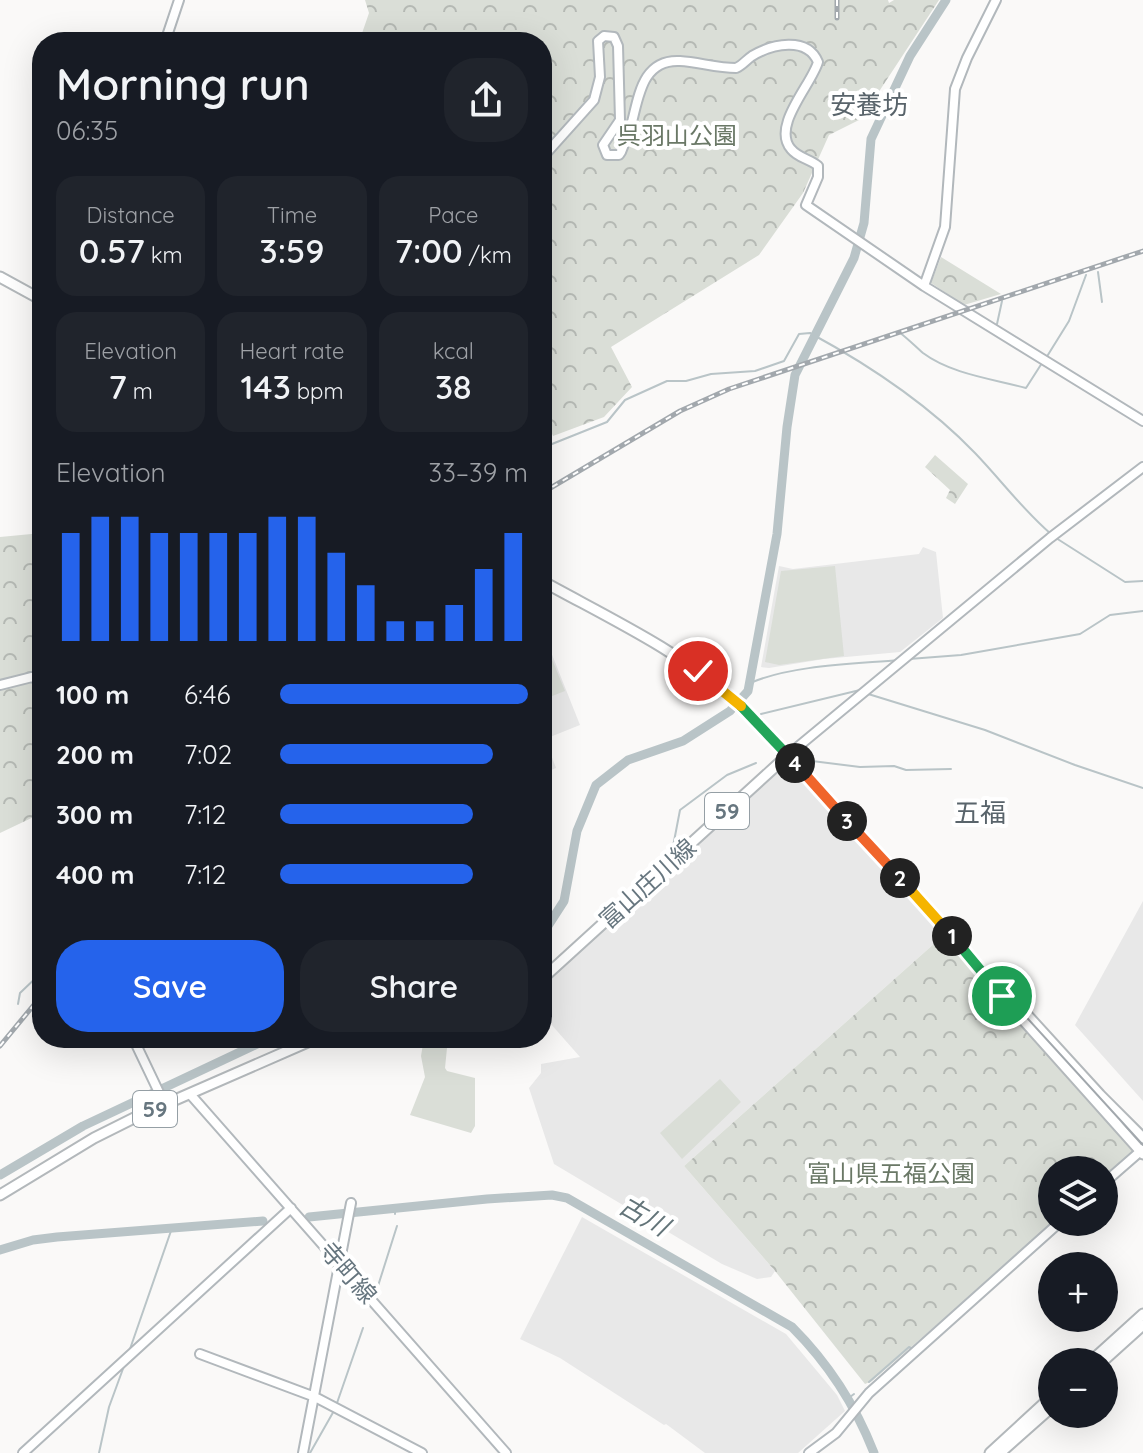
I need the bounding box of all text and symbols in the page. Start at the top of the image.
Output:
text: Morning run [56,56,310,111]
button: share [444,58,528,142]
district label: 安養坊 [830,88,908,121]
text: 06:35 [56,114,118,147]
park label: 呉羽山公園 [617,120,737,150]
text: Distance [87,201,175,229]
text: Time [267,201,317,229]
text: Pace [428,201,478,229]
text: 0.57 [79,229,145,272]
text: 3:59 [260,229,324,272]
text: 7:00 [395,229,463,272]
text: km [145,241,183,269]
text: /km [463,241,512,269]
text: Elevation [84,337,177,365]
text: Heart rate [240,337,344,365]
text: kcal [433,337,474,365]
text: 7 [108,365,127,408]
text: 143 [240,365,291,408]
text: 38 [435,365,472,408]
text: m [127,377,153,405]
text: bpm [291,377,344,405]
text: Elevation [56,456,166,489]
text: 33–39 m [429,456,528,489]
pin [664,637,732,705]
icon: check [676,649,720,693]
text: 100 m [56,678,129,711]
text: 6:46 [184,678,231,711]
text: 200 m [56,738,134,771]
text: 7:02 [184,738,232,771]
pin: 4 [775,743,815,783]
text: 4 [789,749,801,777]
road number: 59 [705,793,749,829]
district label: 五福 [954,796,1006,829]
text: 300 m [56,798,133,831]
text: 7:12 [184,798,226,831]
pin: 3 [827,801,867,841]
text: 3 [841,807,853,835]
street label: 富山庄川線 [593,832,702,935]
text: 400 m [56,858,134,891]
text: 7:12 [184,858,226,891]
pin: 2 [880,858,920,898]
text: 2 [894,864,906,892]
pin: 1 [932,916,972,956]
text: 1 [948,922,956,950]
button: Save [56,940,284,1032]
button: Share [300,940,528,1032]
pin [968,962,1036,1030]
icon: arrive [980,974,1024,1018]
road number: 59 [133,1091,177,1127]
map controls [1038,1156,1118,1428]
button: layers [1038,1156,1118,1236]
park label: 富山県五福公園 [807,1158,975,1188]
water label: 古川 [613,1188,678,1244]
street label: 寺町線 [314,1235,384,1309]
button: + [1038,1252,1118,1332]
button: − [1038,1348,1118,1428]

